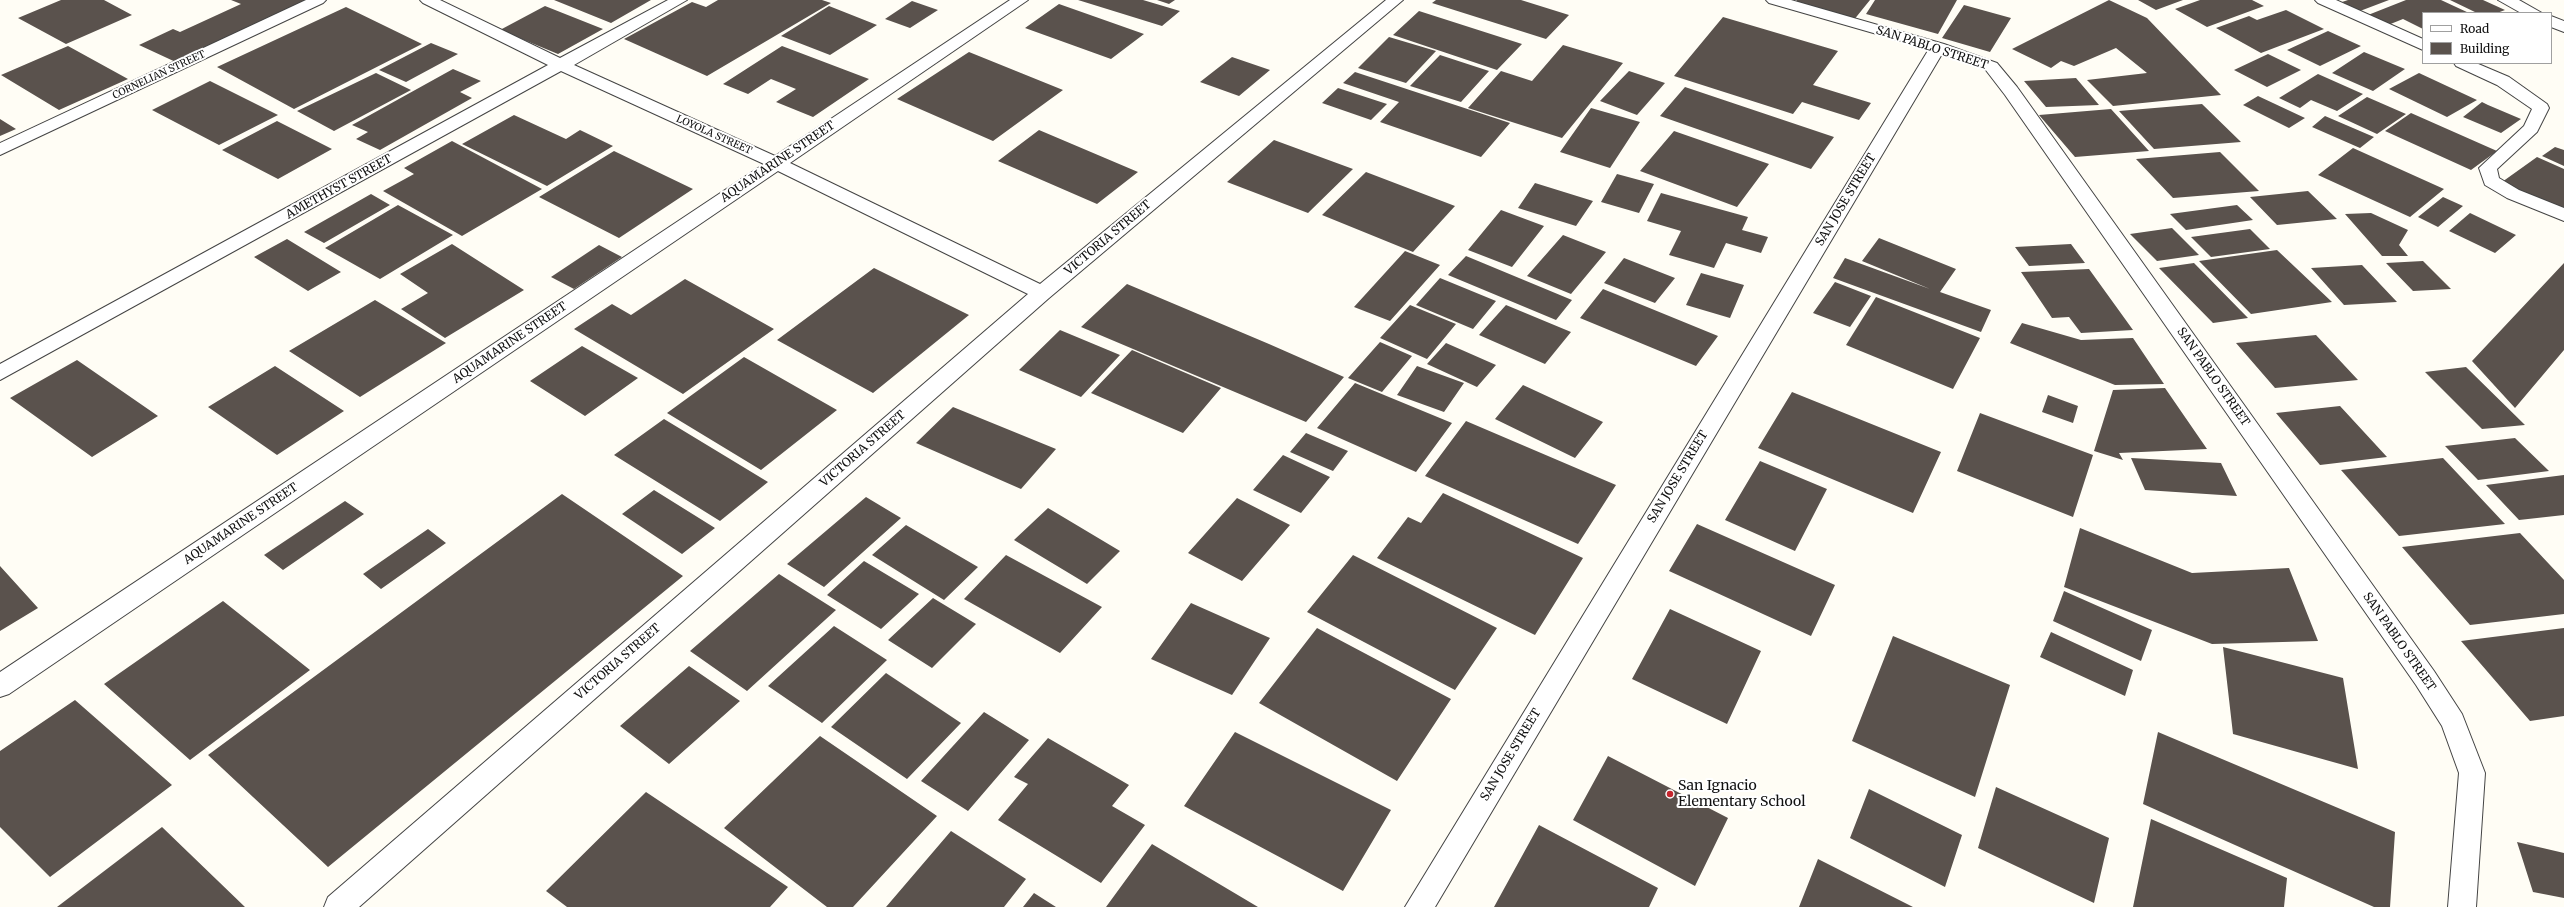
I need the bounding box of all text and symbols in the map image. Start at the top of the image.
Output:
legend [2422,12,2552,64]
text: Road [2460,21,2489,36]
street label: SAN PABLO STREET [1874,23,1990,73]
text: Building [2460,41,2509,56]
street label: CORNELIAN STREET [111,48,207,102]
street label: LOYOLA STREET [674,113,754,157]
street label: AQUAMARINE STREET [718,118,838,206]
street label: SAN JOSE STREET [1813,151,1879,249]
street label: AMETHYST STREET [283,152,395,222]
street label: VICTORIA STREET [1062,198,1154,278]
street label: AQUAMARINE STREET [450,299,570,387]
street label: SAN PABLO STREET [2174,325,2252,429]
street label: VICTORIA STREET [817,408,909,490]
street label: SAN JOSE STREET [1645,428,1711,526]
street label: AQUAMARINE STREET [181,480,301,568]
street label: SAN PABLO STREET [2360,590,2438,694]
street label: VICTORIA STREET [572,621,664,703]
street label: SAN JOSE STREET [1478,706,1544,804]
place label: San Ignacio Elementary School [1678,778,1806,810]
marker: San Ignacio Elementary School [1665,789,1675,799]

